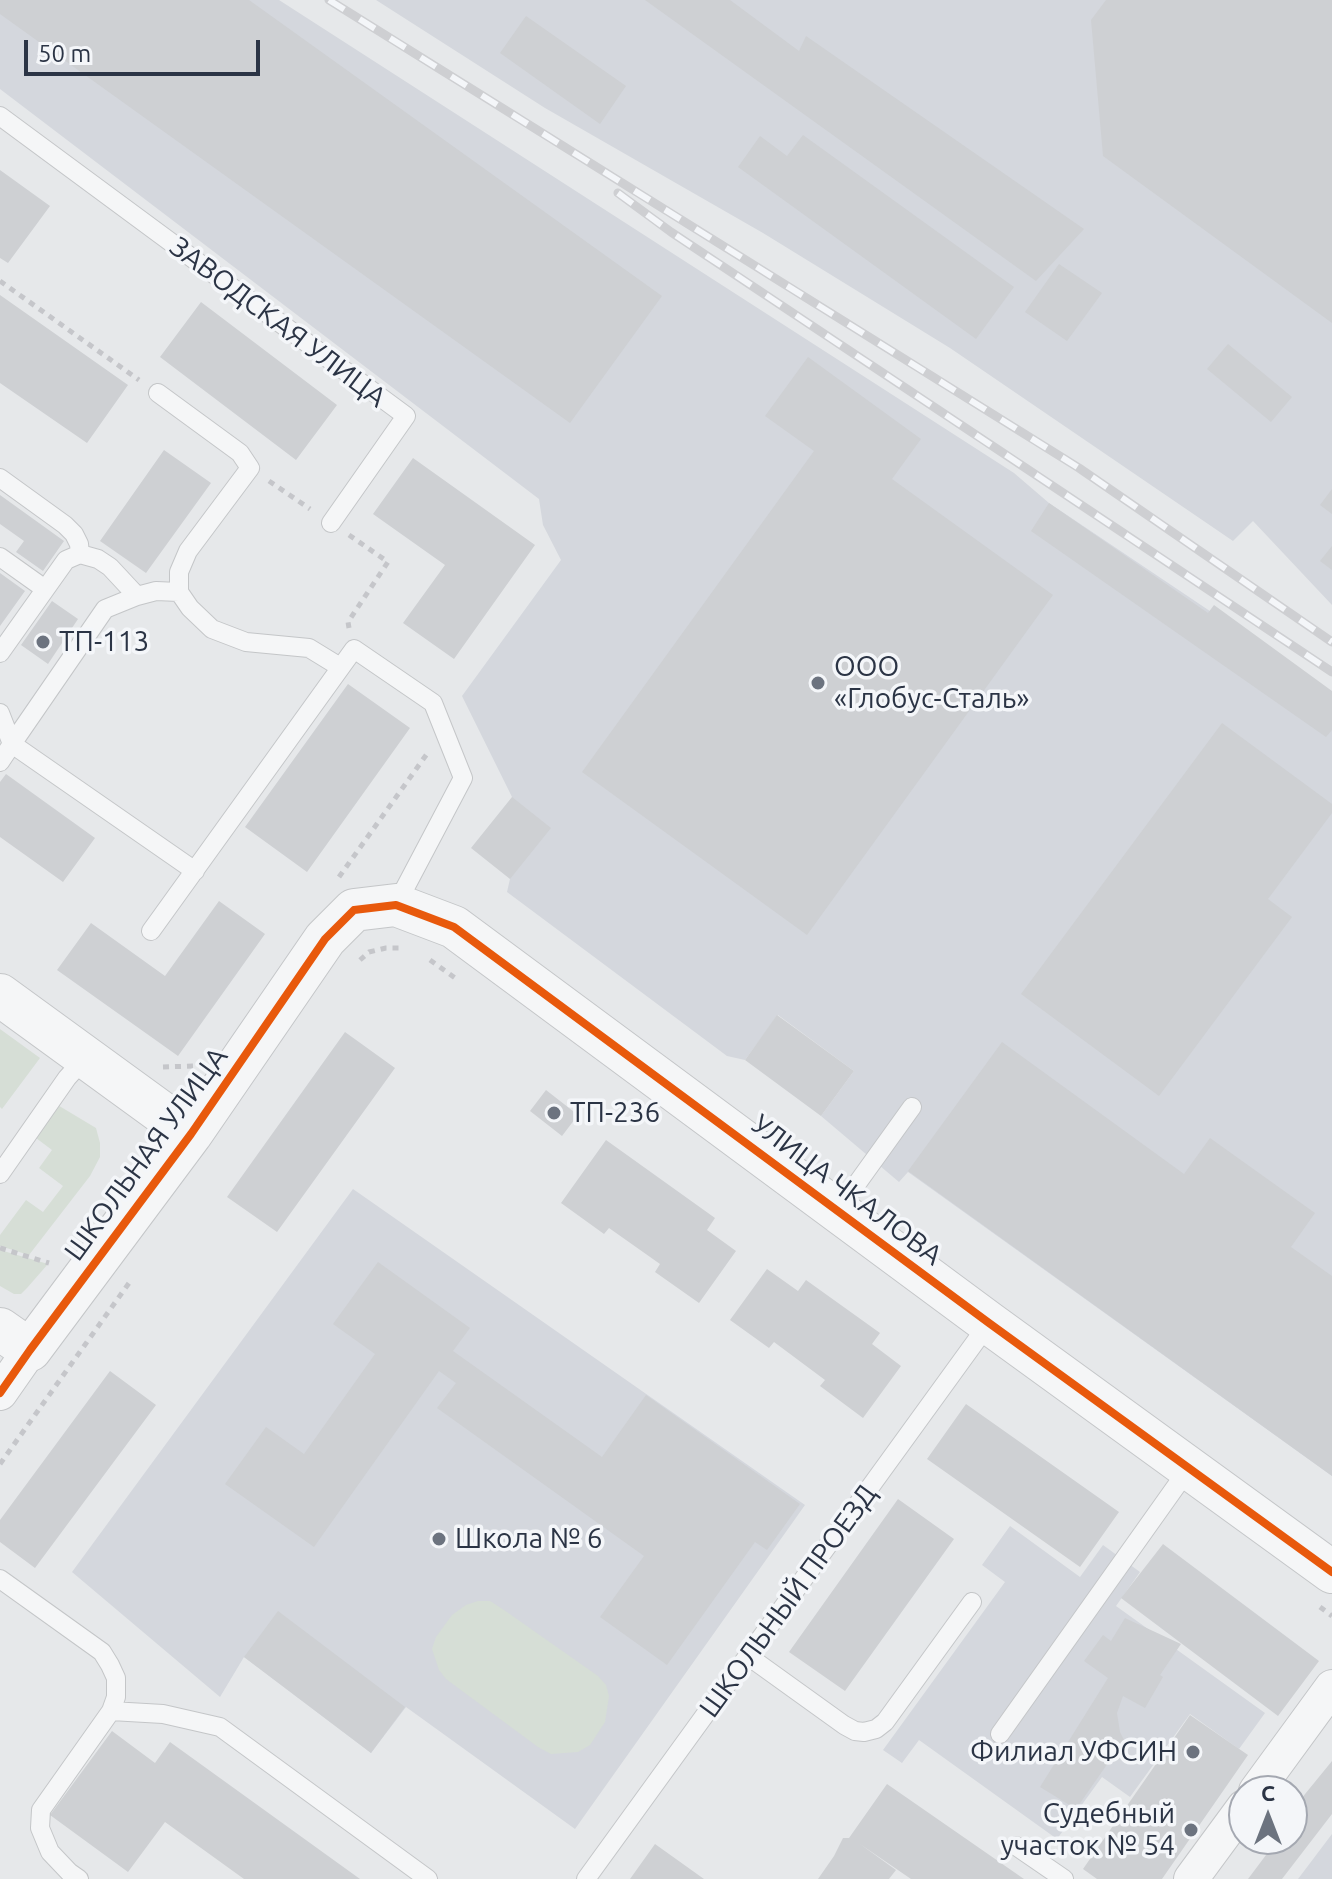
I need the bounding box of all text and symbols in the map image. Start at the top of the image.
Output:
scale bar [28,24,264,74]
text: 50 m [38,40,91,67]
street label: ЗАВОДСКАЯ УЛИЦА [163,230,393,414]
place label: ТП-113 [59,625,149,659]
marker: ТП-113 [34,633,52,651]
place label: ООО «Глобус-Сталь» [834,650,1029,716]
marker: ООО «Глобус-Сталь» [809,674,827,692]
street label: ШКОЛЬНАЯ УЛИЦА [57,1041,235,1267]
place label: ТП-236 [570,1096,660,1130]
marker: ТП-236 [545,1104,563,1122]
street label: УЛИЦА ЧКАЛОВА [745,1107,949,1273]
street label: ШКОЛЬНЫЙ ПРОЕЗД [692,1478,884,1724]
place label: Школа № 6 [455,1522,603,1556]
marker: Школа № 6 [430,1530,448,1548]
place label: Филиал УФСИН [970,1735,1177,1769]
marker: Филиал УФСИН [1184,1743,1202,1761]
north arrow [1228,1775,1308,1855]
text: С [1261,1780,1275,1805]
place label: Судебный участок № 54 [1001,1797,1175,1863]
marker: Судебный участок № 54 [1182,1821,1200,1839]

